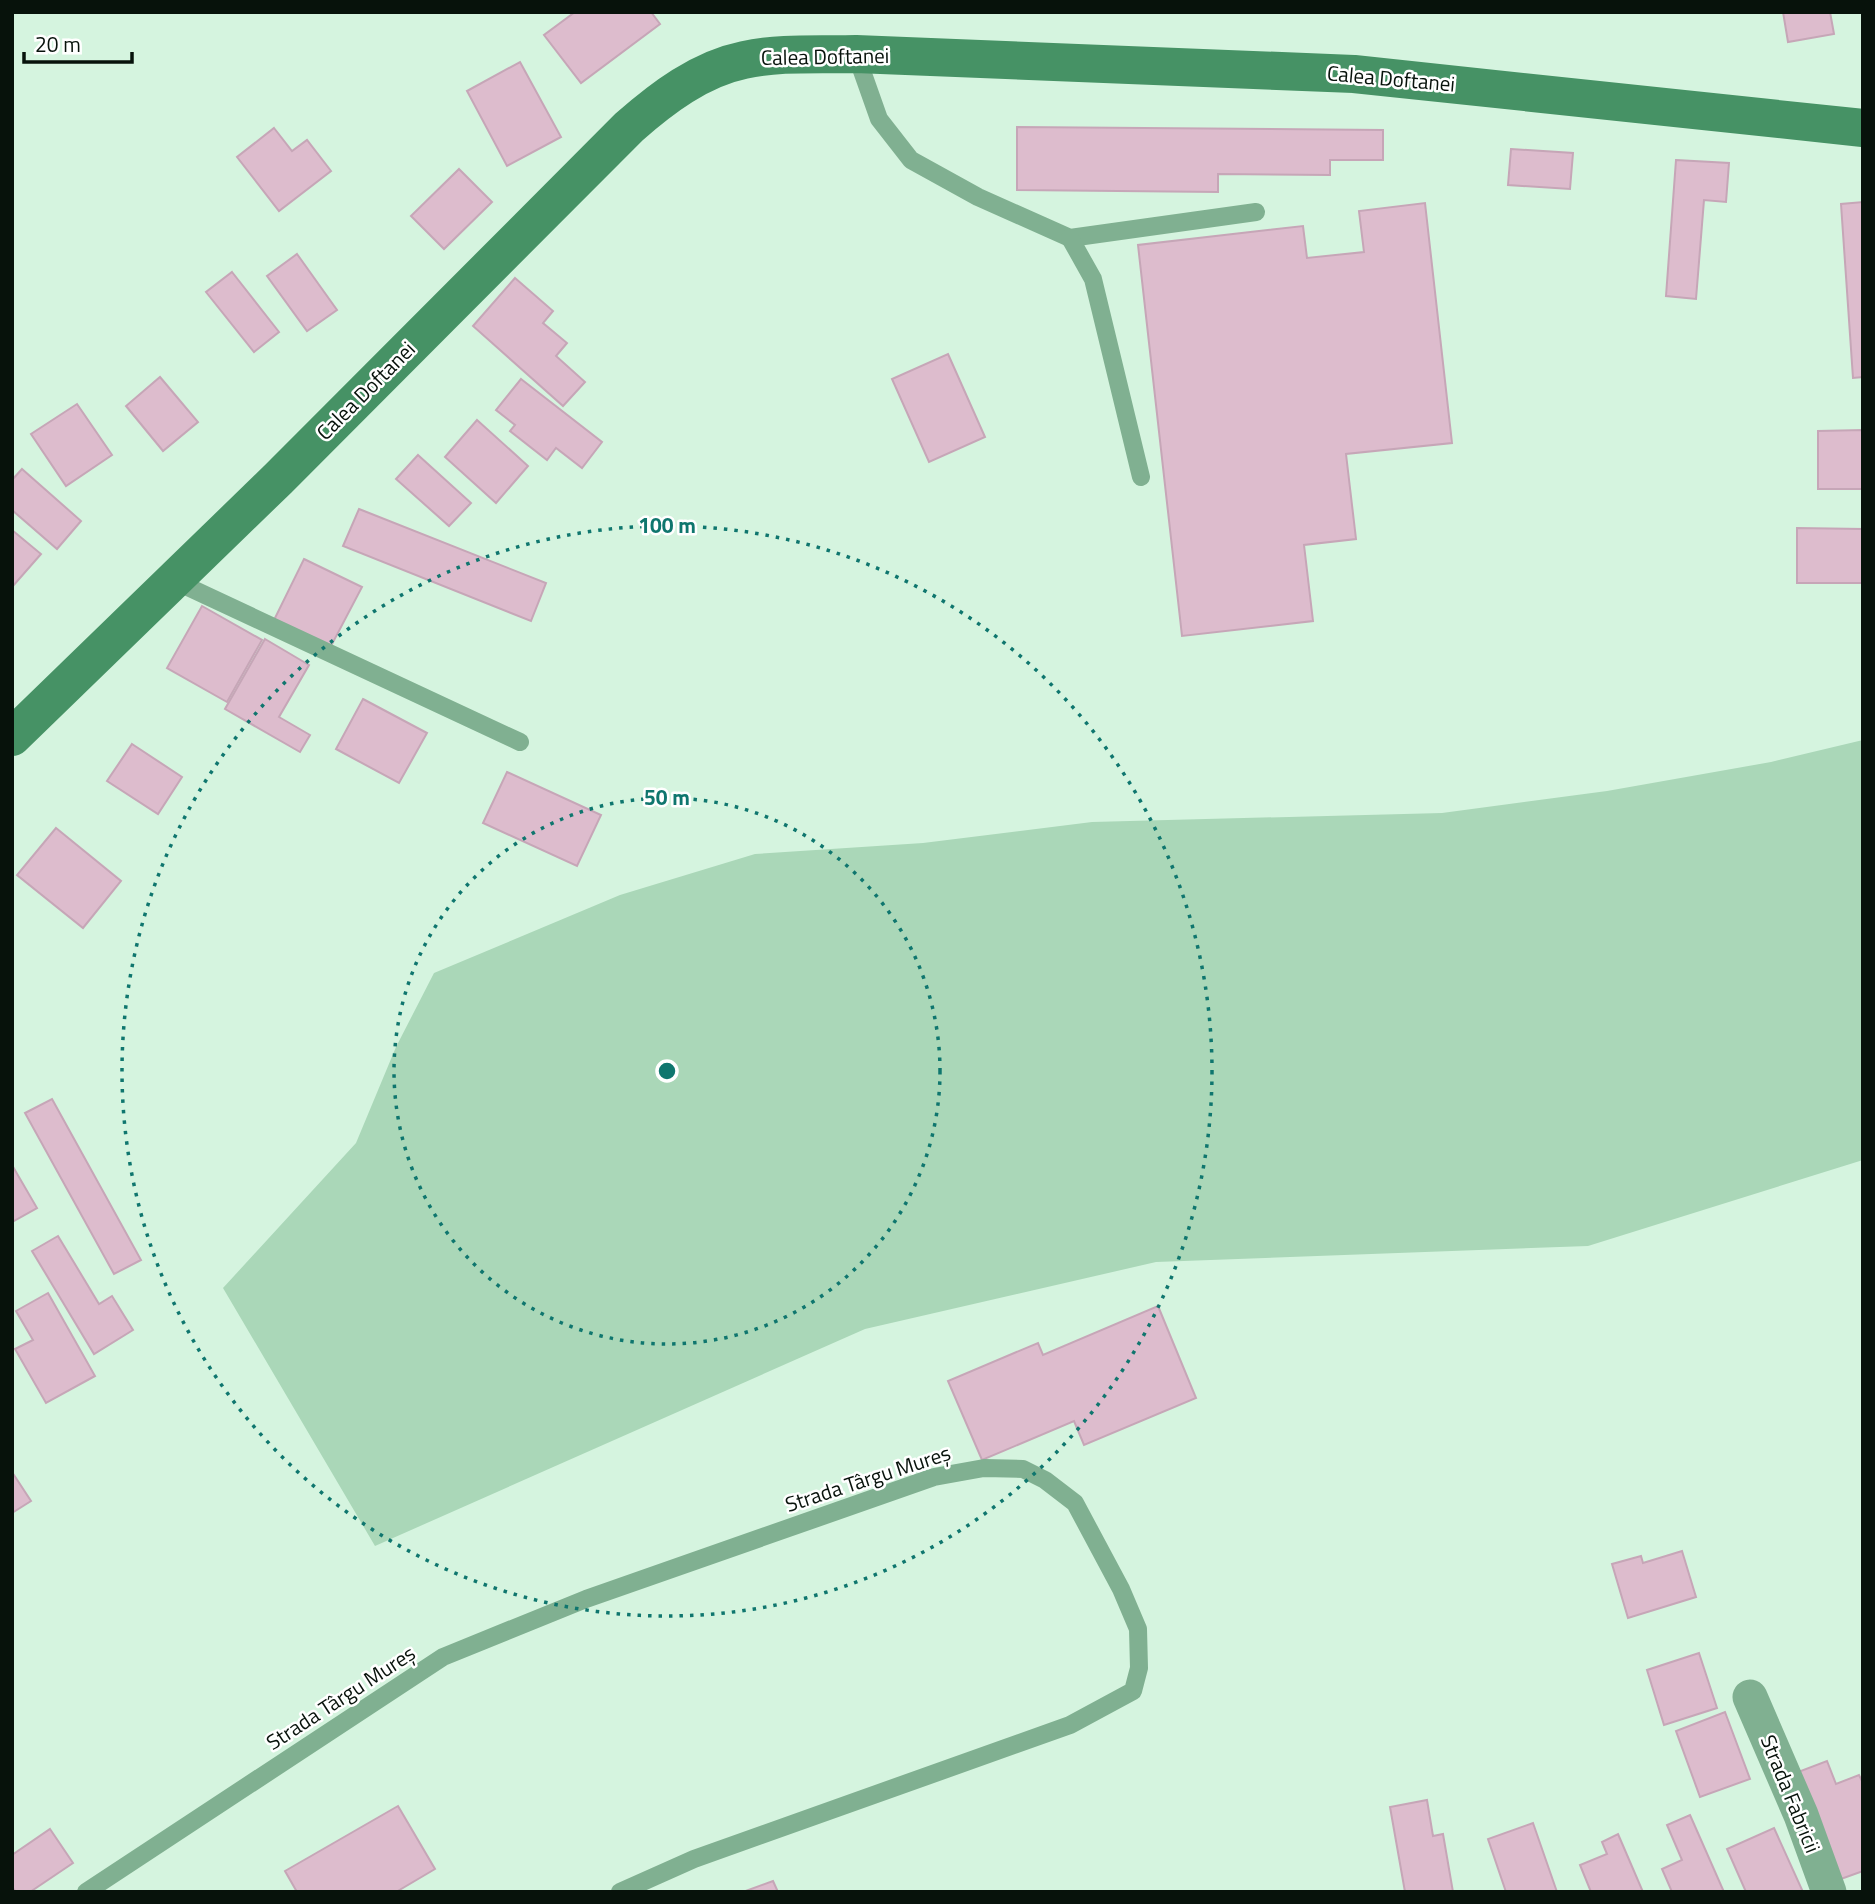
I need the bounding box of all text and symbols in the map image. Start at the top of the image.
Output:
scale bar [24,21,133,65]
text: 20 m [35,28,81,60]
street label: Calea Doftanei [760,39,890,73]
street label: Calea Doftanei [1326,56,1456,100]
street label: Calea Doftanei [309,334,422,447]
text: 100 m [638,509,696,541]
text: 50 m [644,781,690,813]
centre of rings [655,1059,679,1083]
street label: Strada Târgu Mureș [781,1436,955,1520]
street label: Strada Târgu Mureș [260,1637,421,1757]
street label: Strada Fabricii [1753,1730,1829,1857]

